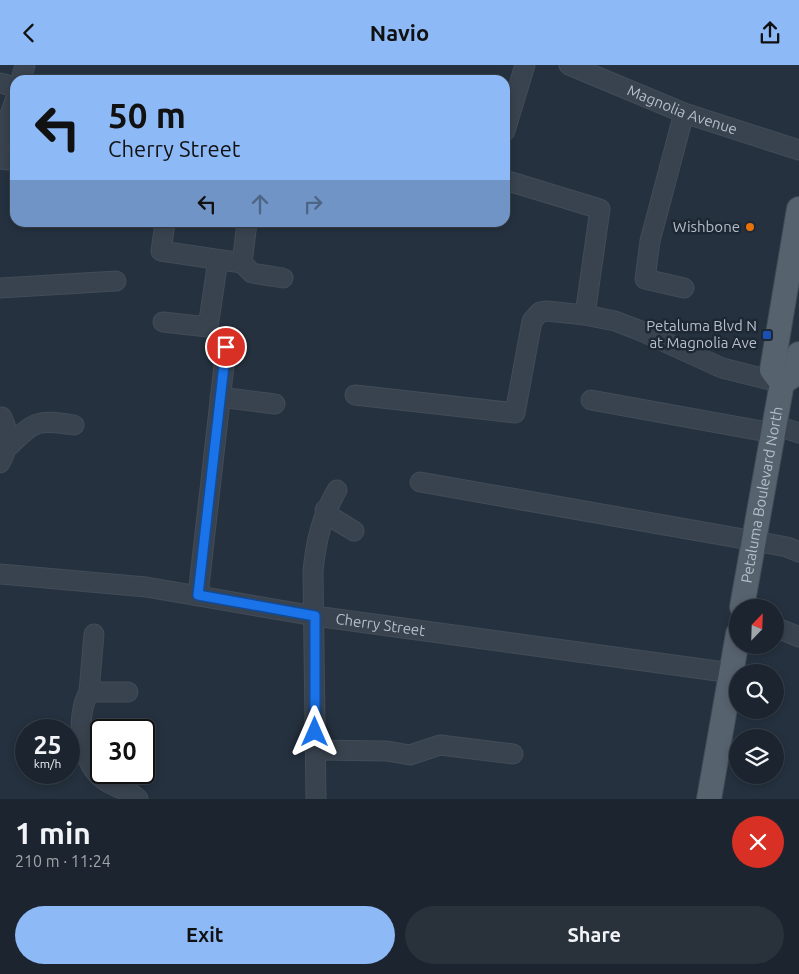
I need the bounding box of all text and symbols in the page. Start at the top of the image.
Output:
icon: back [15,19,43,47]
icon: share [756,19,784,47]
text: Navio [370,20,429,45]
street label: Magnolia Avenue [625,81,740,138]
icon: left [25,95,90,160]
text: 50 m [108,95,186,135]
text: Cherry Street [108,136,240,161]
icon: left [193,190,221,218]
icon: ahead [246,190,274,218]
icon: right [299,190,327,218]
place label: Wishbone [673,218,740,235]
marker: Wishbone [744,221,756,233]
place label: Petaluma Blvd N at Magnolia Ave [646,317,757,351]
pin [205,326,247,368]
marker: Petaluma Blvd N at Magnolia Ave [761,329,773,341]
icon: arrive [212,333,240,361]
street label: Petaluma Boulevard North [737,405,786,584]
north arrow [729,599,784,654]
map controls [729,599,784,784]
street label: Cherry Street [334,610,426,639]
button: search [729,664,784,719]
position arrow [288,705,340,757]
speed limit sign: 30 [90,719,155,784]
button: layers [729,729,784,784]
text: 25 [33,731,62,759]
text: km/h [34,757,61,770]
text: 1 min [15,816,91,850]
button: close [732,816,784,868]
text: 210 m · 11:24 [15,852,111,870]
button: Exit [15,906,395,964]
button: Share [405,906,784,964]

